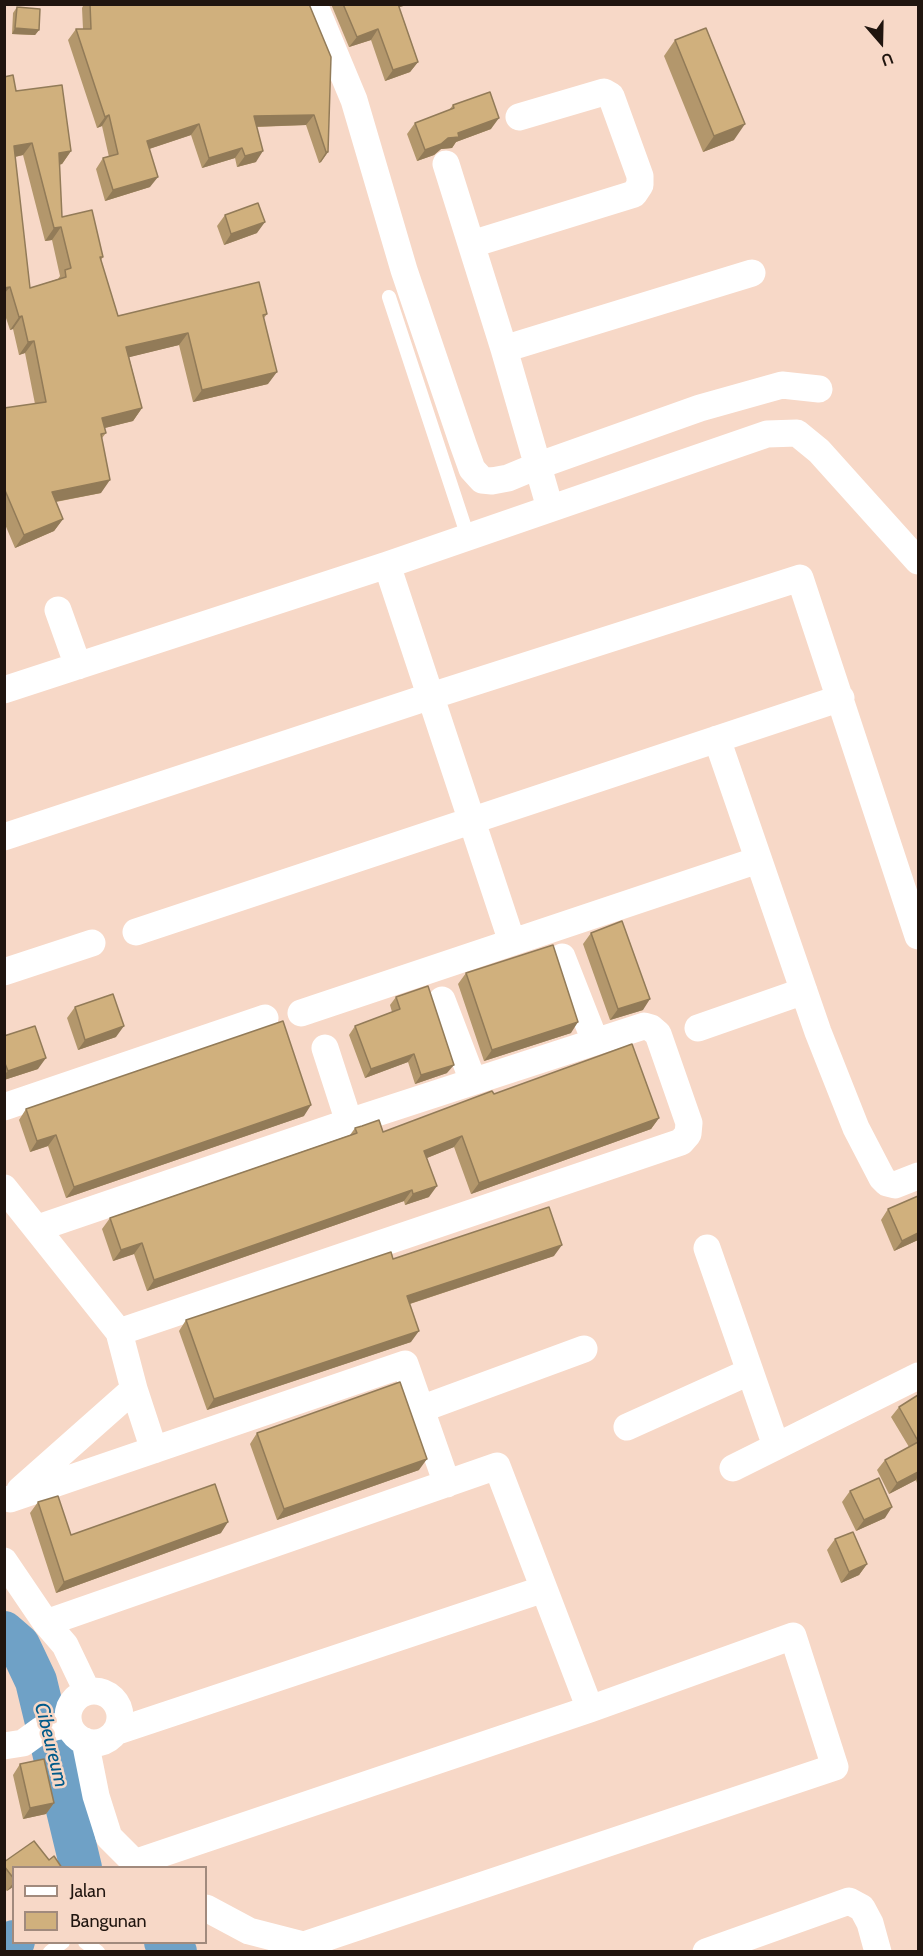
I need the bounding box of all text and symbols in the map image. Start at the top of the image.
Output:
north arrow [851,12,911,72]
text: U [879,48,896,70]
water label: Cibeureum [29,1700,73,1790]
legend [12,1866,207,1944]
text: Jalan [70,1880,106,1902]
text: Bangunan [70,1910,147,1932]

